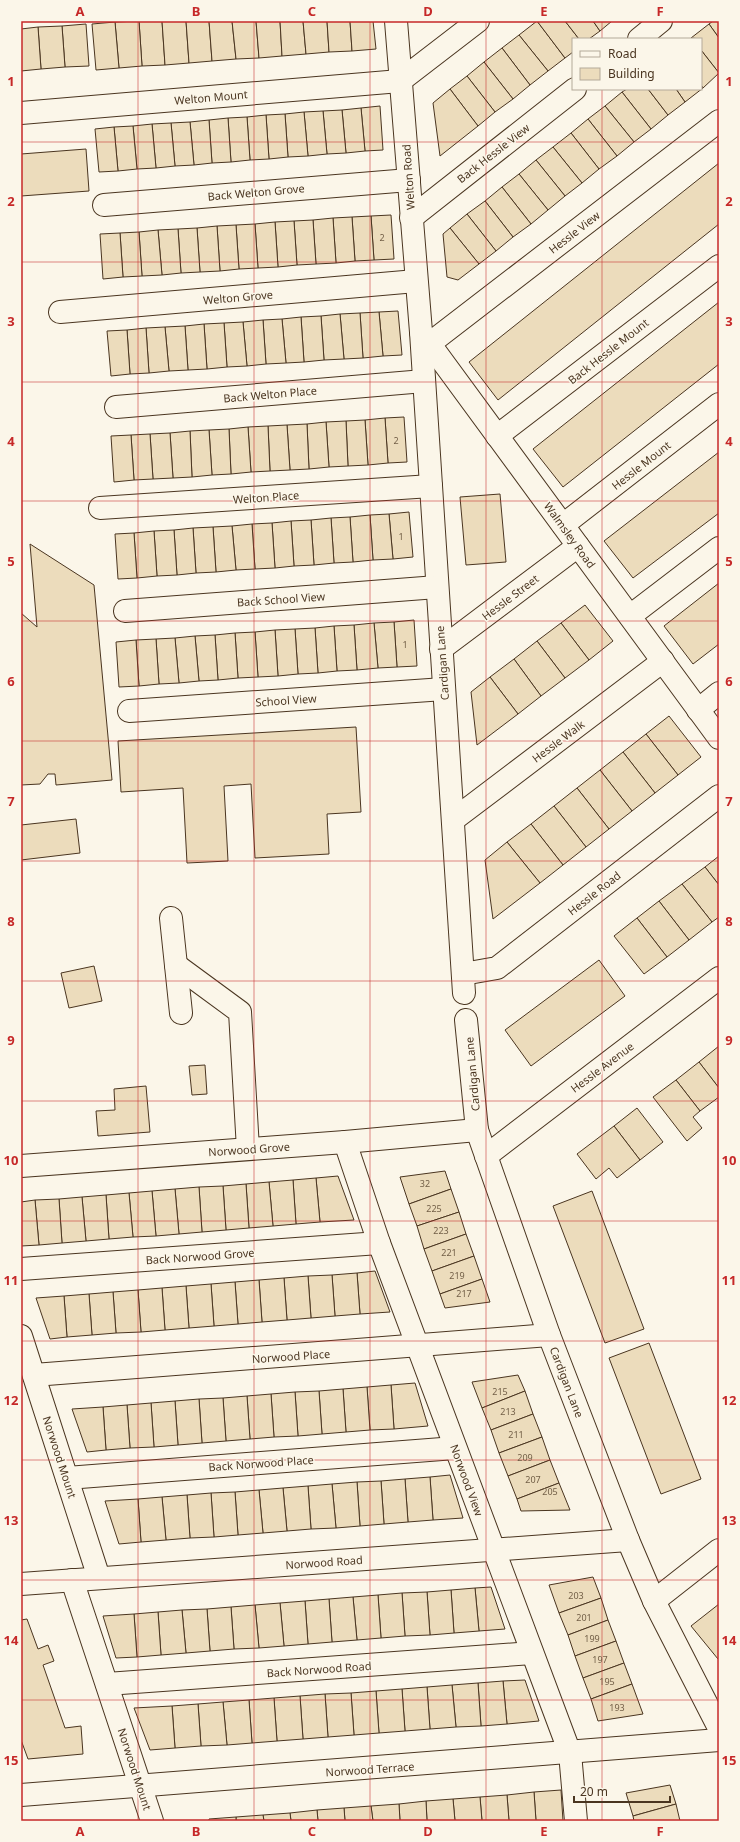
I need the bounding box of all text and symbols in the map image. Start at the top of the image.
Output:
text: A [76,2,85,20]
text: B [192,2,200,20]
text: C [308,2,316,20]
text: D [423,2,433,20]
text: E [540,2,548,20]
text: F [656,2,664,20]
legend [572,38,702,90]
text: Road [608,45,637,62]
text: Building [608,65,655,82]
text: 1 [7,72,15,90]
text: 1 [725,72,733,90]
street label: Welton Mount [174,86,248,108]
street label: Back Hessle View [454,120,533,186]
street label: Welton Road [398,144,418,210]
street label: Back Welton Grove [207,180,305,204]
text: 2 [7,192,15,210]
text: 2 [725,192,733,210]
street label: Hessle View [545,207,603,257]
house number: 2 [379,231,385,244]
street label: Welton Grove [203,286,273,308]
text: 3 [7,312,15,330]
text: 3 [725,312,733,330]
street label: Back Hessle Mount [565,315,651,387]
street label: Back Welton Place [223,382,317,406]
text: 4 [7,432,15,450]
text: 4 [725,432,733,450]
house number: 2 [393,434,399,447]
street label: Hessle Mount [608,437,674,493]
street label: Welton Place [232,487,300,507]
street label: Walmsley Road [541,499,599,571]
house number: 1 [398,530,404,543]
text: 5 [7,552,15,570]
text: 5 [725,552,733,570]
street label: Hessle Street [479,571,541,623]
street label: Back School View [236,588,326,610]
street label: Cardigan Lane [432,625,452,701]
house number: 1 [402,638,408,651]
text: 6 [7,672,15,690]
text: 6 [725,672,733,690]
street label: School View [255,690,317,710]
street label: Hessle Walk [529,716,587,766]
text: 7 [7,792,15,810]
text: 7 [725,792,733,810]
street label: Hessle Road [564,868,624,918]
text: 8 [7,912,15,930]
text: 8 [725,912,733,930]
text: 9 [7,1031,15,1049]
text: 9 [725,1031,733,1049]
street label: Cardigan Lane [461,1036,483,1112]
street label: Hessle Avenue [567,1038,637,1096]
street label: Norwood Grove [208,1139,290,1159]
text: 10 [4,1151,18,1169]
text: 10 [722,1151,736,1169]
house number: 32 [420,1177,430,1190]
house number: 225 [426,1202,442,1215]
house number: 223 [433,1224,449,1237]
street label: Back Norwood Grove [145,1245,255,1267]
house number: 221 [441,1246,457,1259]
house number: 219 [449,1269,465,1282]
text: 11 [4,1271,18,1289]
text: 11 [722,1271,736,1289]
house number: 217 [456,1287,472,1300]
street label: Cardigan Lane [547,1344,587,1420]
street label: Norwood Place [251,1346,331,1366]
house number: 215 [492,1385,508,1398]
text: 12 [4,1391,18,1409]
text: 12 [722,1391,736,1409]
house number: 213 [500,1405,516,1418]
street label: Norwood Mount [40,1414,80,1500]
house number: 211 [508,1428,524,1441]
street label: Norwood View [447,1442,487,1518]
house number: 209 [517,1451,533,1464]
street label: Back Norwood Place [208,1452,314,1474]
house number: 207 [525,1473,541,1486]
house number: 205 [542,1485,558,1498]
text: 13 [4,1511,18,1529]
text: 13 [722,1511,736,1529]
street label: Norwood Road [285,1552,363,1572]
house number: 203 [568,1589,584,1602]
house number: 201 [576,1611,592,1624]
text: 14 [4,1631,19,1649]
text: 14 [722,1631,737,1649]
house number: 199 [584,1632,600,1645]
house number: 197 [592,1653,608,1666]
street label: Back Norwood Road [266,1658,372,1680]
house number: 195 [599,1675,615,1688]
house number: 193 [609,1701,625,1714]
street label: Norwood Mount [115,1726,155,1812]
text: 15 [4,1751,18,1769]
text: 15 [722,1751,736,1769]
street label: Norwood Terrace [325,1758,415,1780]
scale bar [574,1778,670,1804]
text: 20 m [580,1783,608,1800]
text: A [76,1822,85,1840]
text: B [192,1822,200,1840]
text: C [308,1822,316,1840]
text: D [423,1822,433,1840]
text: E [540,1822,548,1840]
text: F [656,1822,664,1840]

